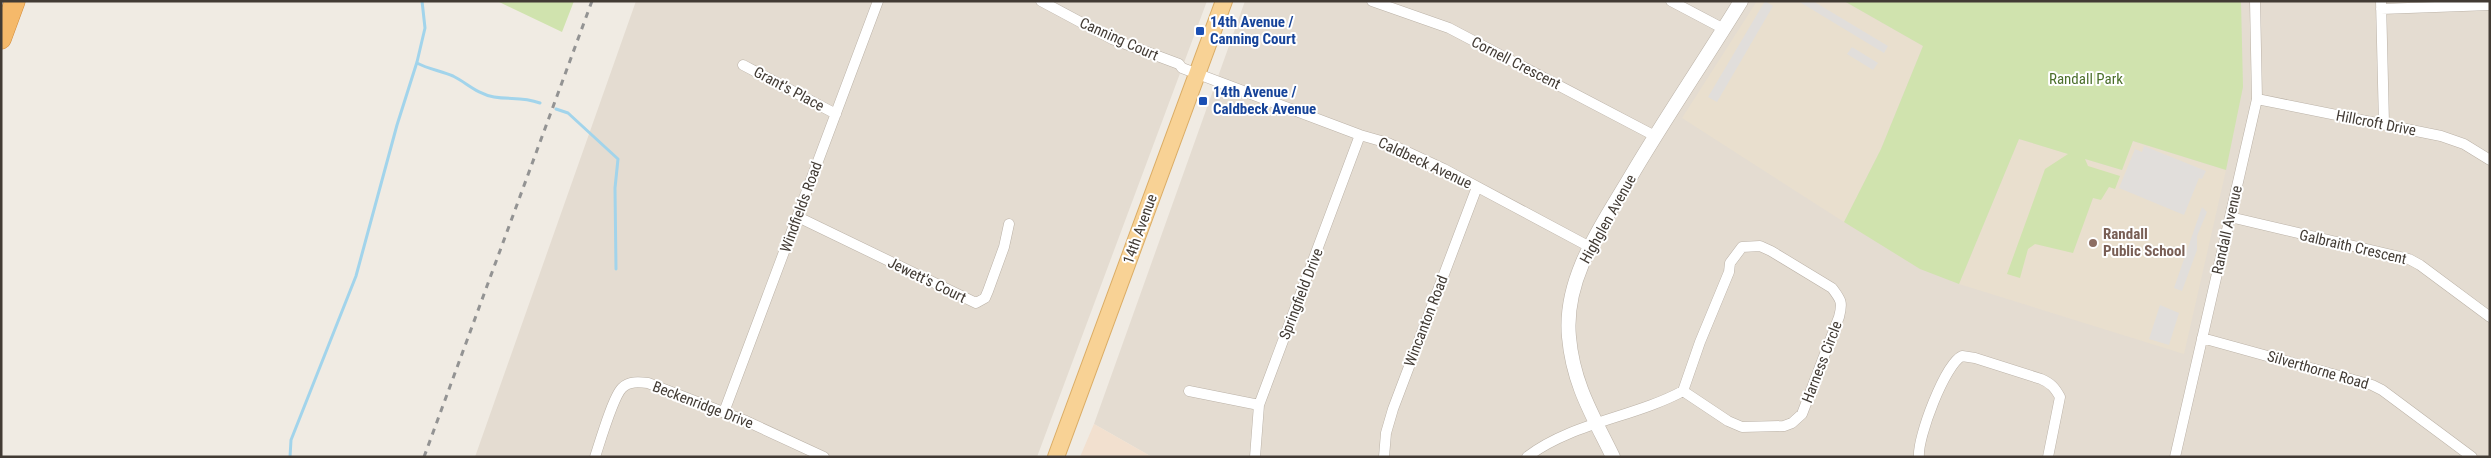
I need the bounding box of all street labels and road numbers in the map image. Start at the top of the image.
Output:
street label: Canning Court [1077,14,1161,64]
street label: Cornell Crescent [1468,33,1564,93]
street label: Grant's Place [751,63,827,115]
street label: Hillcroft Drive [2334,106,2418,140]
street label: Caldbeck Avenue [1375,133,1475,193]
street label: Windfields Road [776,159,826,255]
street label: Highglen Avenue [1576,171,1640,267]
street label: Randall Avenue [2208,184,2246,276]
street label: 14th Avenue [1119,192,1161,266]
street label: Galbraith Crescent [2298,226,2408,268]
street label: Springfield Drive [1275,246,1327,342]
street label: Jewett's Court [885,253,969,307]
street label: Wincanton Road [1400,273,1452,369]
street label: Harness Circle [1798,319,1846,405]
street label: Silverthorne Road [2265,347,2371,393]
street label: Beckenridge Drive [650,378,756,432]

